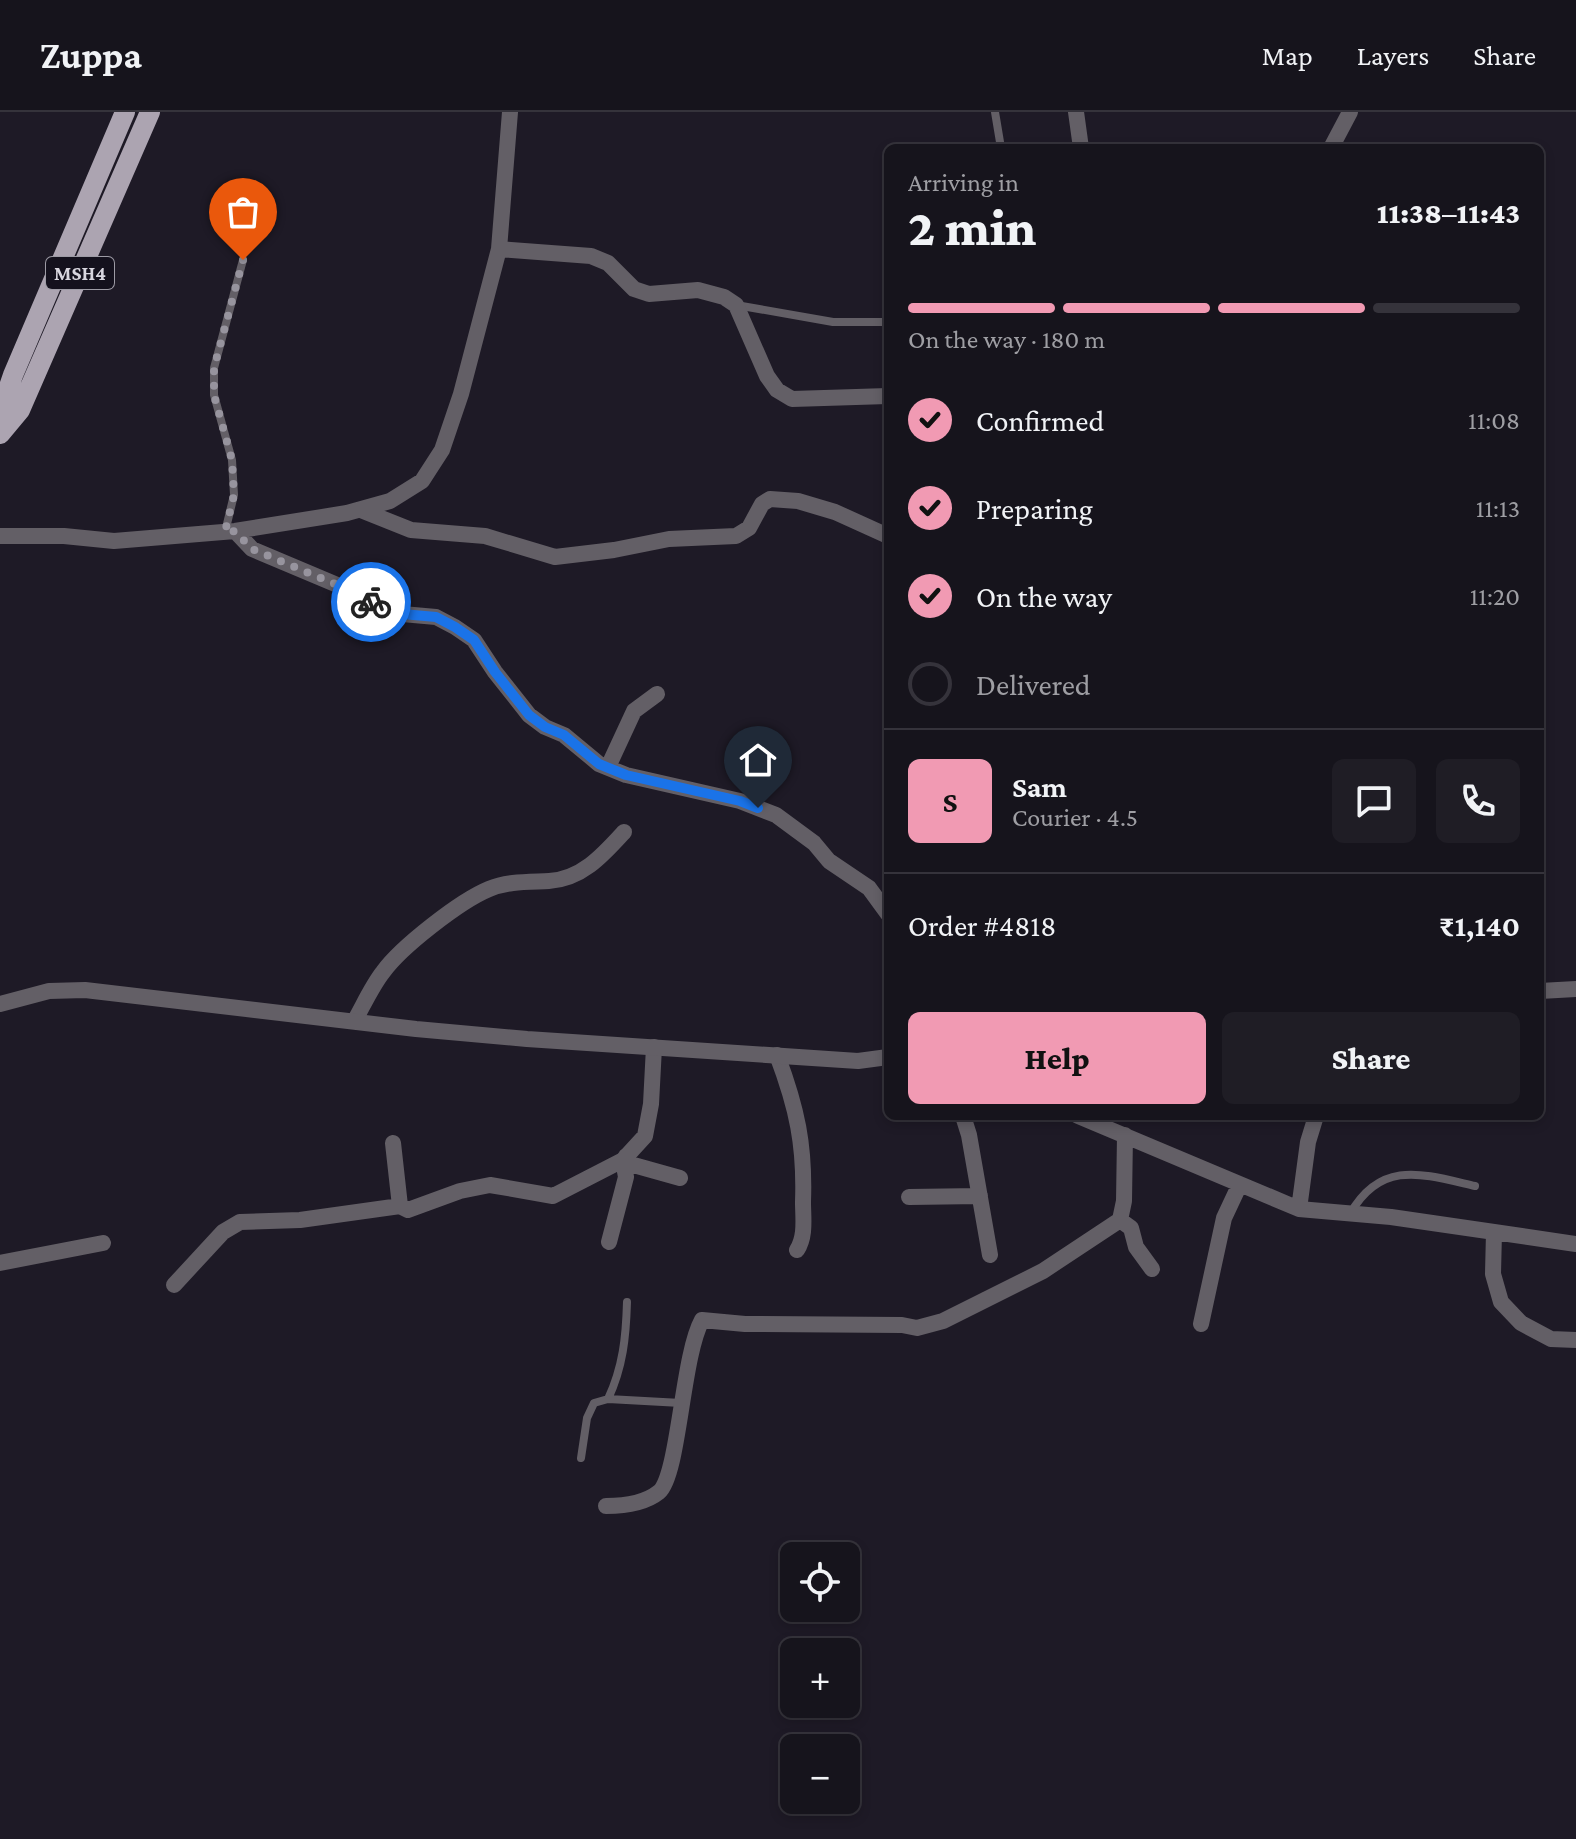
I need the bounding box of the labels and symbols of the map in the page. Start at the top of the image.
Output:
pin [209,178,277,260]
road number: MSH4 [46,257,114,289]
courier [331,562,411,642]
pin [724,726,792,808]

